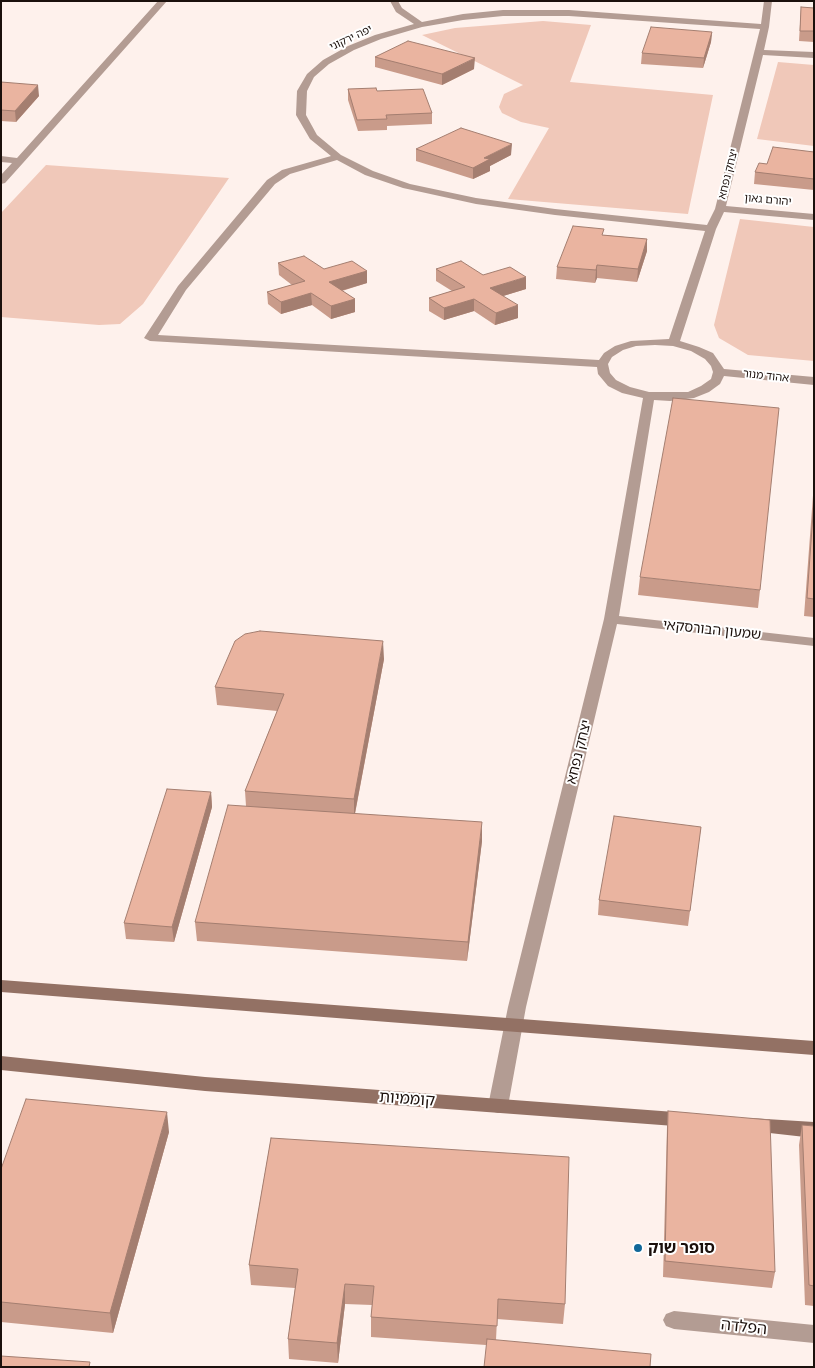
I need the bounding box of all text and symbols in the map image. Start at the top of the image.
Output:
street label: יפה ירקוני [328,22,374,54]
street label: יצחק נפחא [715,147,741,201]
street label: יהורם גאון [744,191,792,209]
street label: אהוד מנור [742,367,790,385]
street label: שמעון הבורסקאי [662,616,762,644]
street label: יצחק נפחא [563,718,595,786]
street label: קוממיות [378,1087,436,1111]
place label: סופר שוק [648,1238,715,1258]
marker: סופר שוק [632,1242,644,1254]
street label: הפלדה [720,1315,768,1339]

